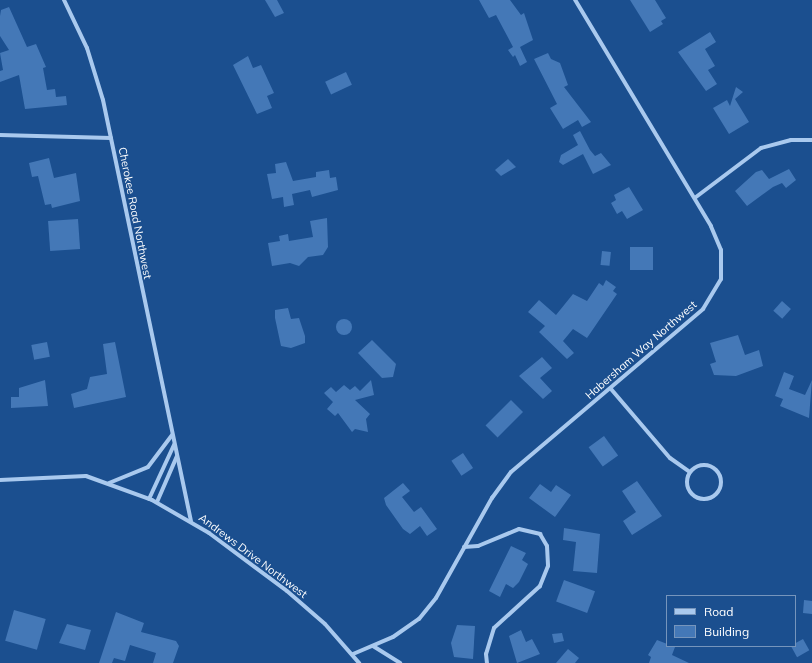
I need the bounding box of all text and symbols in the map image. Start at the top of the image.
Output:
street label: Cherokee Road Northwest [116,146,154,280]
street label: Habersham Way Northwest [583,298,699,402]
street label: Andrews Drive Northwest [196,511,310,601]
legend [666,595,796,647]
text: Road [704,604,733,619]
text: Building [704,624,749,639]

